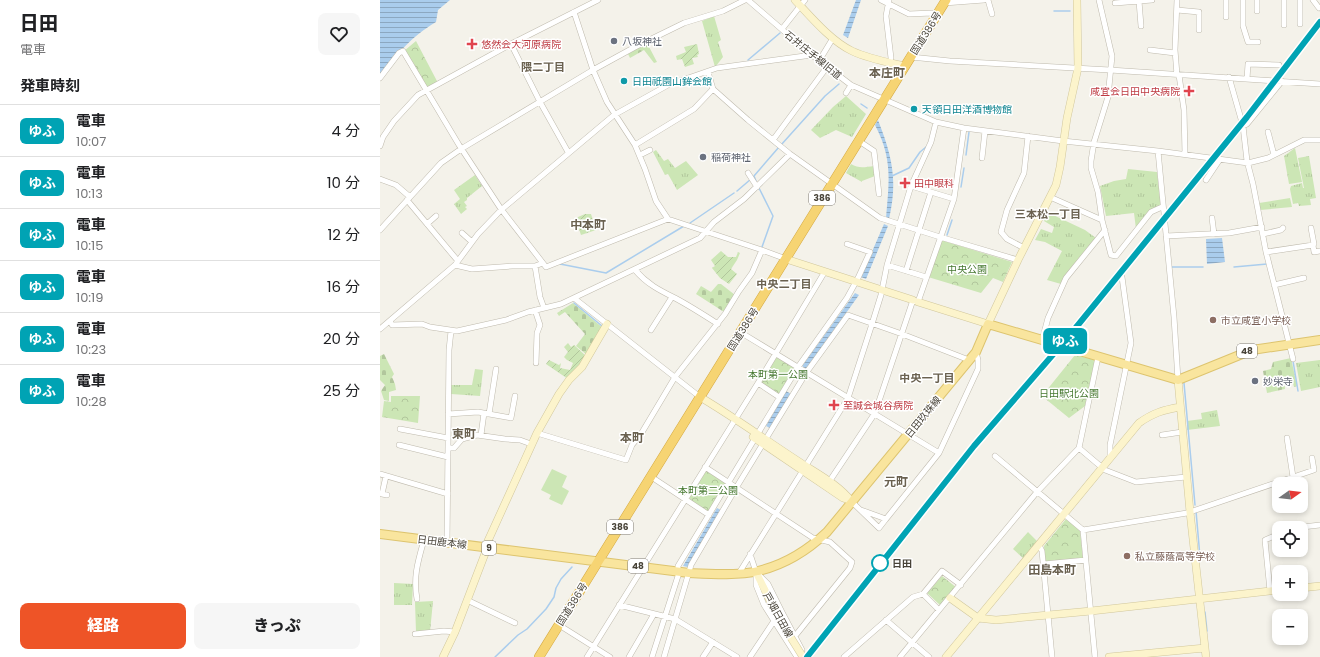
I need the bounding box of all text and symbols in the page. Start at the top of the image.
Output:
street label: 国道386号 [907,8,945,58]
text: 日田 [20,10,58,37]
button: heart [318,13,360,55]
street label: 石井庄手線旧道 [781,27,845,83]
place label: 八坂神社 [622,34,662,49]
marker: 八坂神社 [609,36,619,46]
place label: 悠然会大河原病院 [481,37,561,52]
marker: 悠然会大河原病院 [466,38,478,50]
text: 電車 [20,40,46,59]
district label: 隈二丁目 [521,59,565,75]
district label: 本庄町 [869,64,905,81]
place label: 日田祇園山鉾会館 [632,74,712,89]
text: 発車時刻 [20,75,80,96]
marker: 日田祇園山鉾会館 [619,76,629,86]
place label: 咸宜会日田中央病院 [1090,84,1180,99]
marker: 咸宜会日田中央病院 [1183,85,1195,97]
place label: 天領日田洋酒博物館 [922,102,1012,117]
marker: 天領日田洋酒博物館 [909,104,919,114]
text: 電車 [76,110,106,131]
text: 4 分 [332,120,360,141]
text: ゆふ [28,121,56,141]
text: 10:07 [76,132,106,151]
place label: 稲荷神社 [711,150,751,165]
marker: 稲荷神社 [698,152,708,162]
text: 電車 [76,162,106,183]
text: 10 分 [327,172,360,193]
text: ゆふ [28,173,56,193]
place label: 田中眼科 [914,176,954,191]
marker: 田中眼科 [899,177,911,189]
text: 10:13 [76,184,103,203]
road number: 386 [809,191,835,205]
district label: 三本松一丁目 [1015,206,1081,222]
text: 電車 [76,214,106,235]
district label: 中本町 [570,216,606,233]
text: 12 分 [328,224,360,245]
text: ゆふ [28,225,56,245]
text: 10:15 [76,236,103,255]
park label: 中央公園 [947,262,987,277]
text: 電車 [76,266,106,287]
text: 16 分 [327,276,360,297]
district label: 中央二丁目 [757,276,812,292]
text: ゆふ [28,277,56,297]
text: 10:19 [76,288,103,307]
street label: 国道386号 [724,304,762,354]
place label: 市立咸宜小学校 [1221,313,1291,328]
marker: 市立咸宜小学校 [1208,315,1218,325]
text: 電車 [76,318,106,339]
text: 20 分 [323,328,360,349]
line badge: ゆふ [1047,328,1083,354]
text: ゆふ [28,329,56,349]
text: ゆふ [1051,331,1079,351]
text: 10:23 [76,340,106,359]
road number: 48 [1237,344,1257,358]
park label: 本町第一公園 [748,367,808,382]
text: 電車 [76,370,106,391]
district label: 中央一丁目 [900,370,955,386]
place label: 妙栄寺 [1263,374,1293,389]
marker: 妙栄寺 [1250,376,1260,386]
text: 25 分 [323,380,360,401]
text: ゆふ [28,381,56,401]
park label: 日田駅北公園 [1039,386,1099,401]
text: 10:28 [76,392,107,411]
street label: 日田玖珠線 [901,393,945,441]
place label: 至誠会城谷病院 [843,398,913,413]
marker: 至誠会城谷病院 [828,399,840,411]
district label: 東町 [452,425,476,442]
district label: 本町 [620,429,644,446]
district label: 元町 [884,473,908,490]
north arrow [1272,477,1308,513]
map controls [1272,477,1308,645]
park label: 本町第二公園 [678,483,738,498]
road number: 386 [607,520,633,534]
button: locate [1272,521,1308,557]
street label: 日田鹿本線 [416,532,468,552]
road number: 9 [482,541,496,555]
place label: 私立藤蔭高等学校 [1135,549,1215,564]
marker: 私立藤蔭高等学校 [1122,551,1132,561]
marker: 日田 [871,554,889,572]
place label: 日田 [892,556,912,571]
road number: 48 [628,559,648,573]
district label: 田島本町 [1028,561,1076,578]
button: + [1272,565,1308,601]
street label: 国道386号 [553,579,591,629]
street label: 戸畑日田線 [759,589,797,641]
button: 経路 [20,603,186,649]
button: きっぷ [194,603,360,649]
button: − [1272,609,1308,645]

